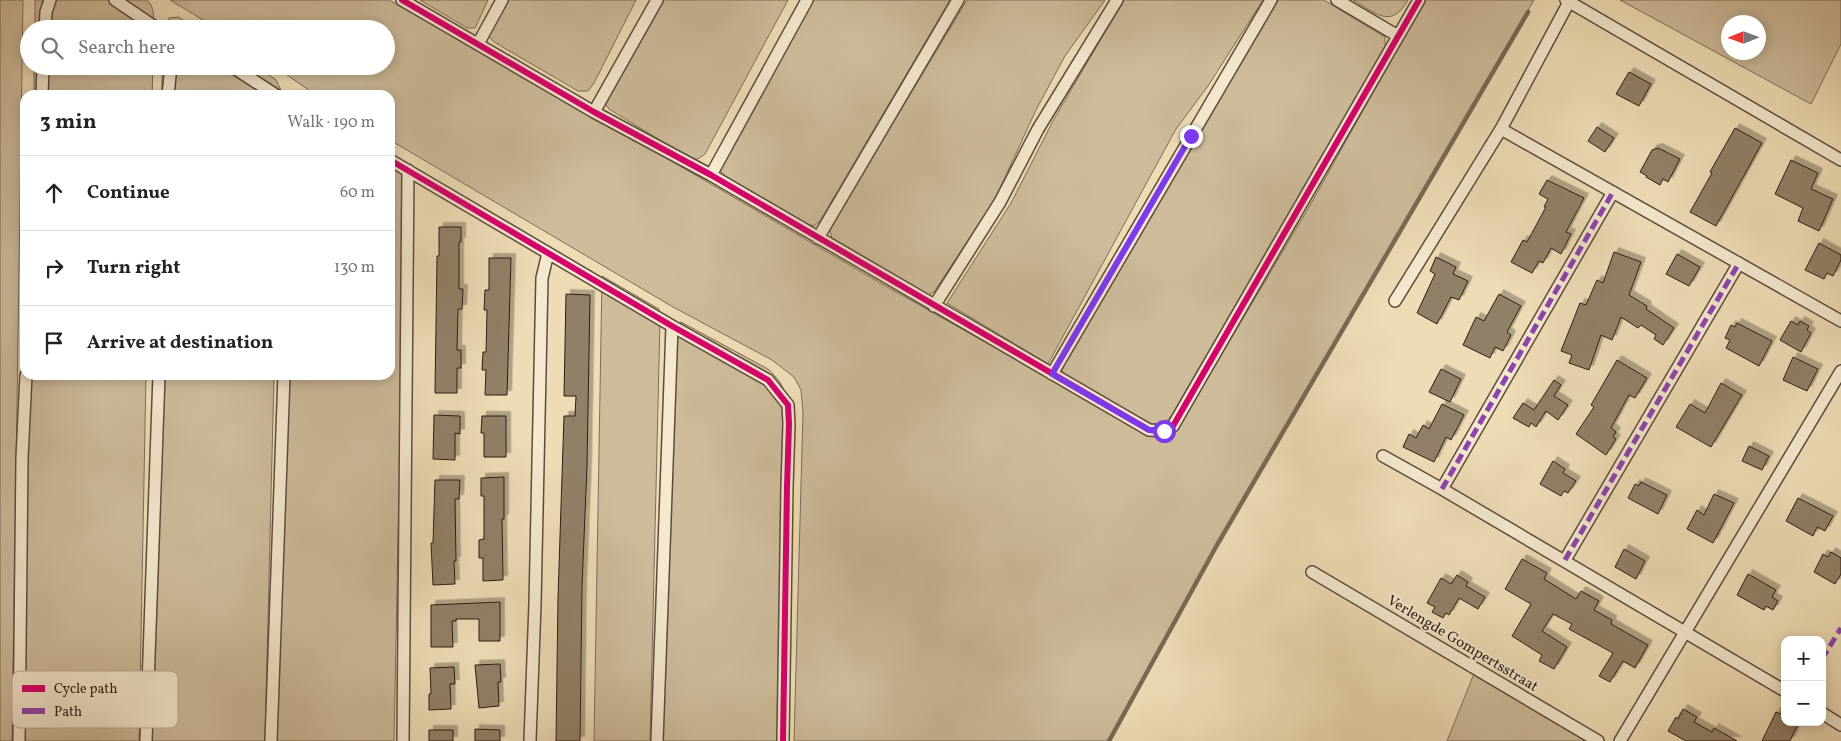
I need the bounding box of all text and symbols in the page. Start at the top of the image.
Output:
north arrow [1721,15,1766,60]
search box [20,20,395,75]
icon: search [38,34,66,62]
text: Search here [78,35,175,61]
text: 3 min [40,108,96,137]
text: Walk · 190 m [287,112,375,134]
route end [1180,125,1203,148]
icon: ahead [40,179,68,207]
text: Continue [87,180,170,206]
text: 60 m [340,182,375,204]
icon: right [40,254,68,282]
text: Turn right [87,255,180,281]
text: 130 m [334,257,375,279]
icon: arrive [40,329,68,357]
text: Arrive at destination [87,330,273,356]
route start [1153,420,1176,443]
street label: Verlengde Gompertsstraat [1383,591,1542,698]
map controls [1781,636,1826,726]
button: + [1781,636,1826,681]
legend [12,671,178,728]
text: Cycle path [54,680,118,699]
button: − [1781,681,1826,726]
text: Path [54,703,82,722]

